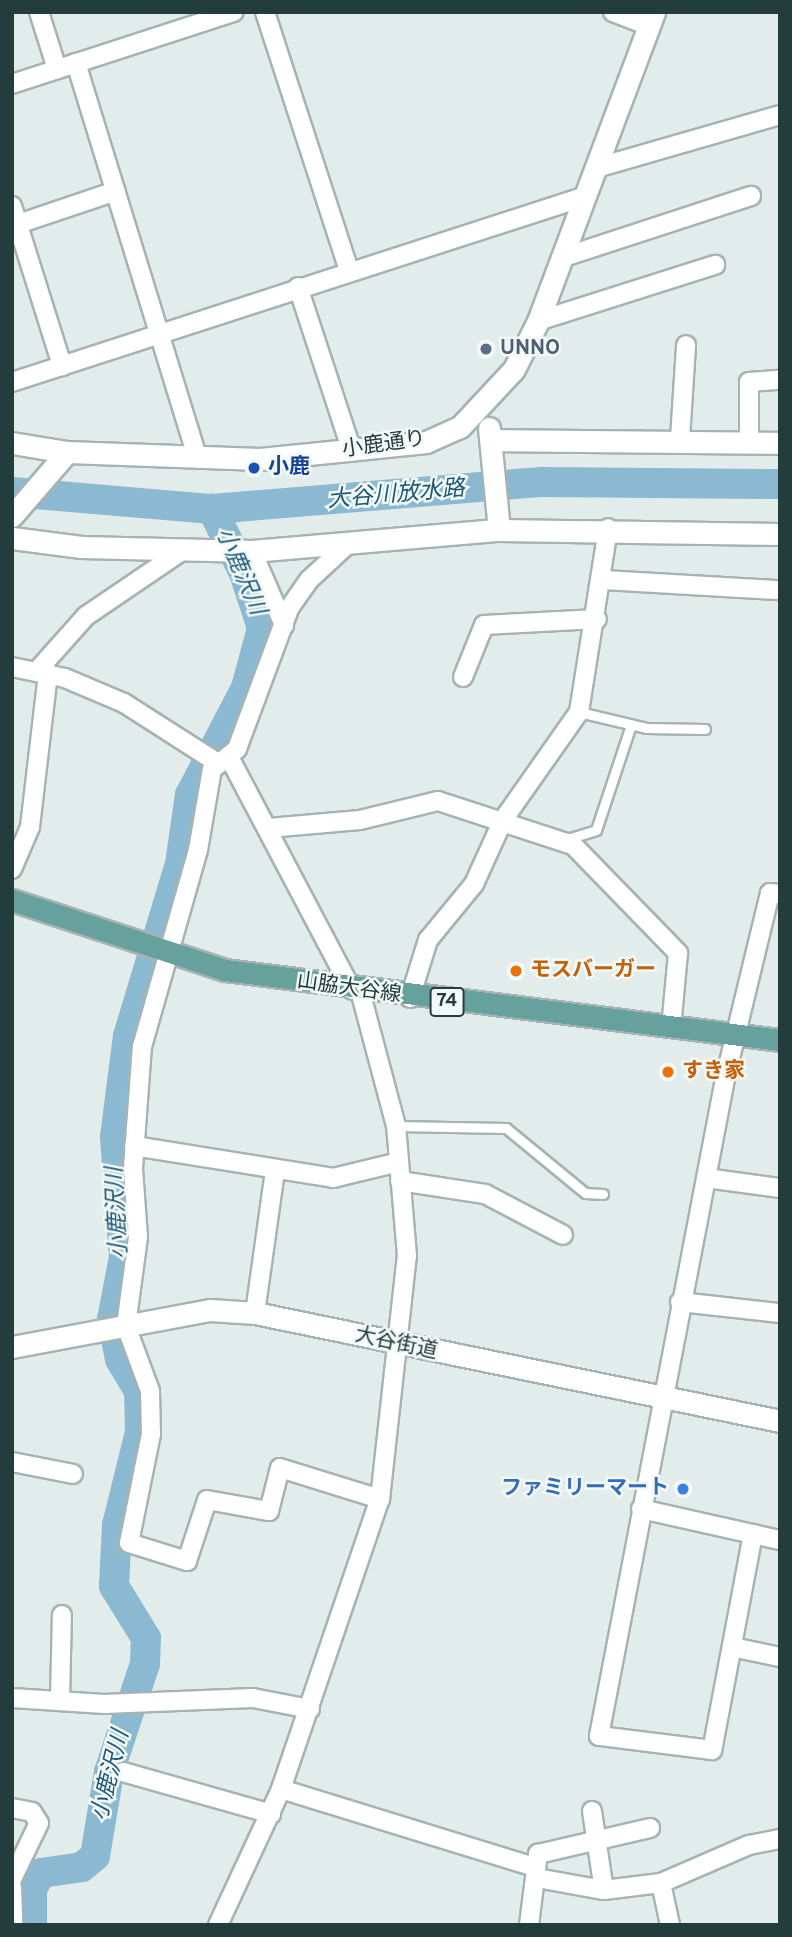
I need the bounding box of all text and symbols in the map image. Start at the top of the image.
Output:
place label: UNNO [500,336,560,362]
marker: UNNO [478,341,494,357]
street label: 小鹿通り [341,427,427,463]
place label: 小鹿 [268,455,310,481]
marker: 小鹿 [246,460,262,476]
water label: 大谷川放水路 [326,476,466,516]
water label: 小鹿沢川 [208,524,270,620]
place label: モスバーガー [530,958,656,984]
marker: モスバーガー [508,963,524,979]
street label: 山脇大谷線 [295,969,403,1009]
road number: 74 [430,986,464,1018]
place label: すき家 [682,1059,745,1085]
marker: すき家 [660,1064,676,1080]
water label: 小鹿沢川 [103,1166,135,1260]
street label: 大谷街道 [352,1323,440,1365]
place label: ファミリーマート [501,1476,669,1502]
marker: ファミリーマート [675,1481,691,1497]
water label: 小鹿沢川 [87,1728,137,1824]

